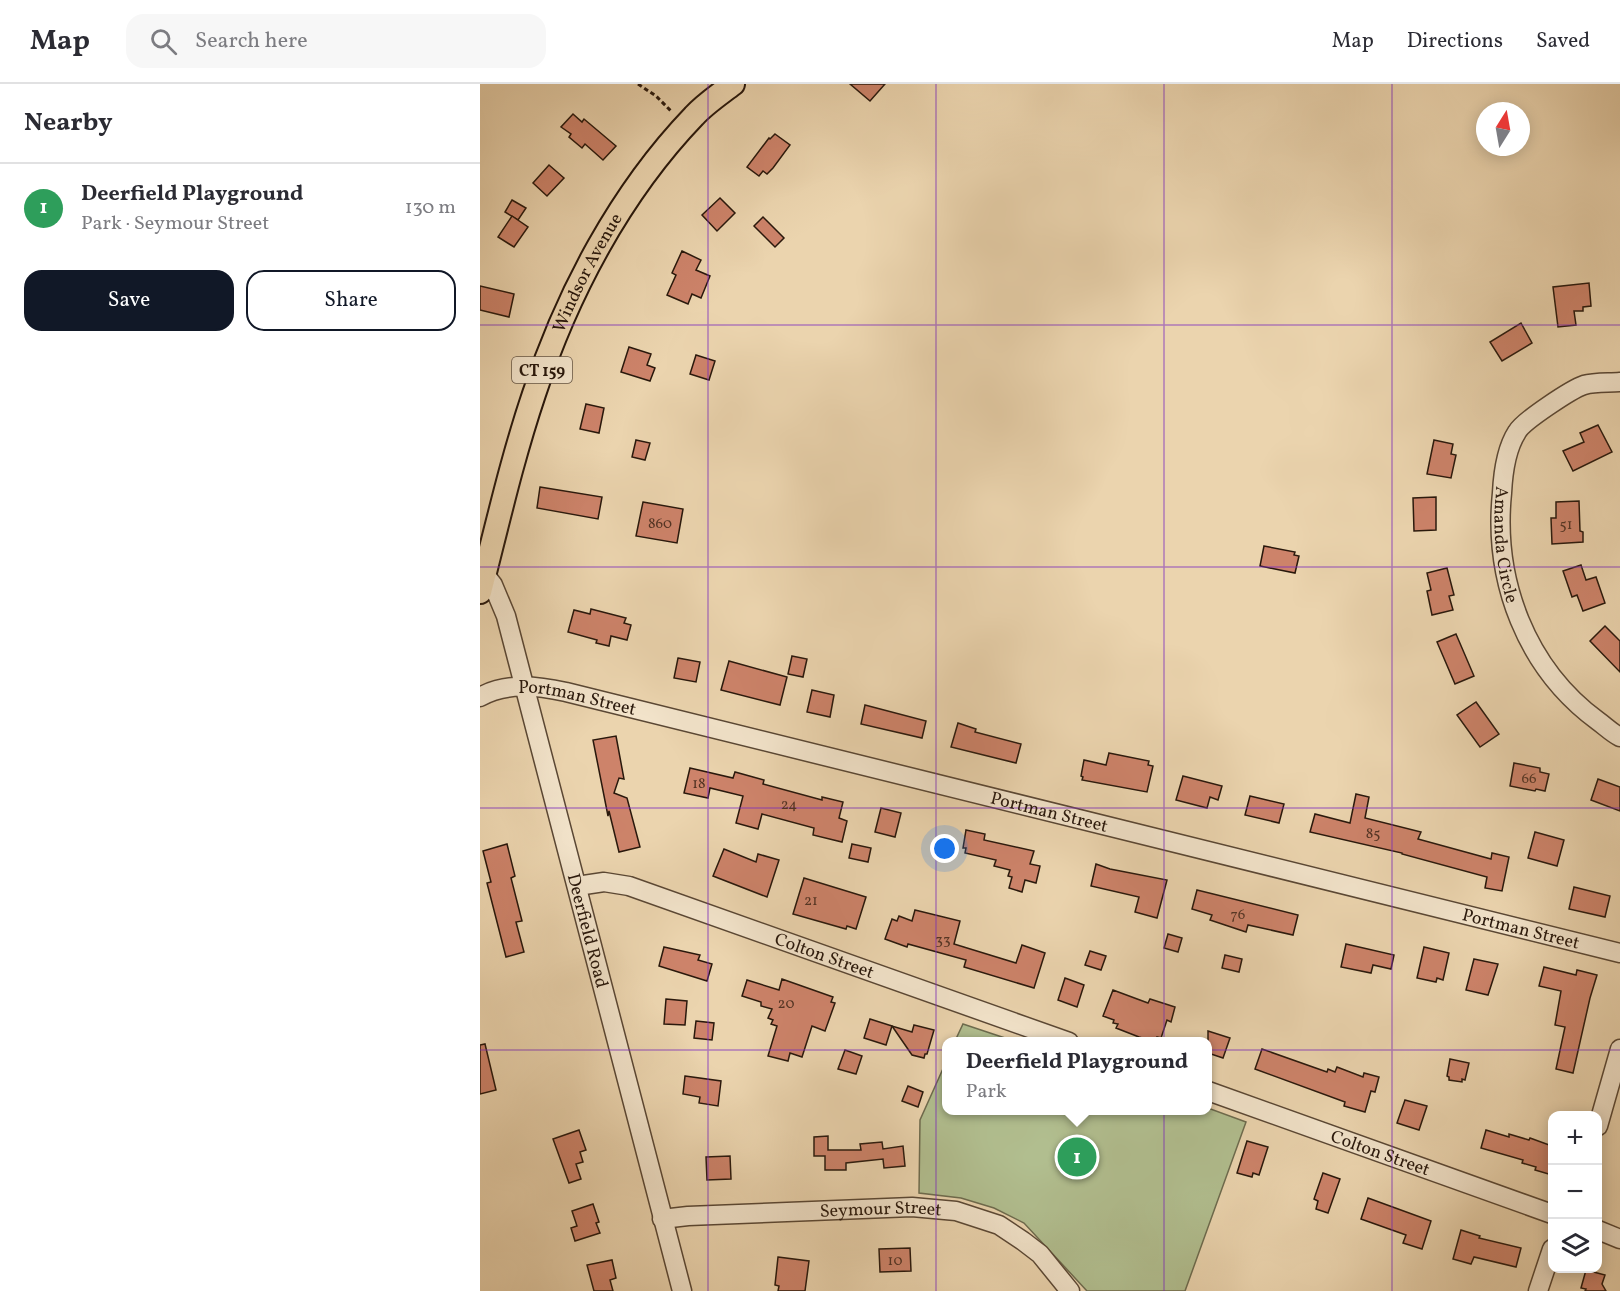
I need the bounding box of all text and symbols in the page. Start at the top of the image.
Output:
search box [126,14,546,68]
text: Map [30,22,90,61]
icon: search [147,25,180,58]
text: Search here [195,26,308,57]
text: Map [1332,27,1374,56]
text: Directions [1407,27,1503,56]
text: Saved [1536,27,1590,56]
north arrow [1476,102,1530,156]
text: Nearby [24,105,113,141]
text: Deerfield Playground [81,179,303,210]
text: 1 [39,194,48,222]
text: 130 m [405,194,456,222]
street label: Windsor Avenue [547,209,629,337]
text: Park · Seymour Street [81,210,269,238]
button: Save [24,270,234,331]
button: Share [246,270,456,331]
road number: CT 159 [512,357,572,383]
street label: Amanda Circle [1487,486,1524,606]
house number: 860 [648,514,672,535]
house number: 51 [1559,515,1573,536]
street label: Portman Street [518,676,638,723]
house number: 66 [1521,769,1537,790]
house number: 18 [692,774,706,795]
street label: Portman Street [988,787,1110,840]
house number: 24 [781,795,797,816]
house number: 85 [1366,824,1380,845]
your location [930,834,959,863]
street label: Deerfield Road [560,871,613,991]
house number: 21 [804,891,818,912]
street label: Portman Street [1459,903,1582,957]
house number: 76 [1231,905,1245,926]
street label: Colton Street [771,928,877,986]
house number: 33 [935,930,951,951]
house number: 20 [778,994,794,1015]
popup [942,1037,1212,1115]
text: Deerfield Playground [966,1047,1188,1078]
text: Park [966,1078,1007,1106]
map controls [1548,1111,1602,1273]
button: + [1548,1111,1602,1165]
street label: Colton Street [1327,1125,1433,1183]
pin: 1 [1058,1134,1096,1180]
button: − [1548,1165,1602,1219]
street label: Seymour Street [819,1196,943,1225]
button: layers [1548,1219,1602,1273]
house number: 10 [888,1251,902,1272]

